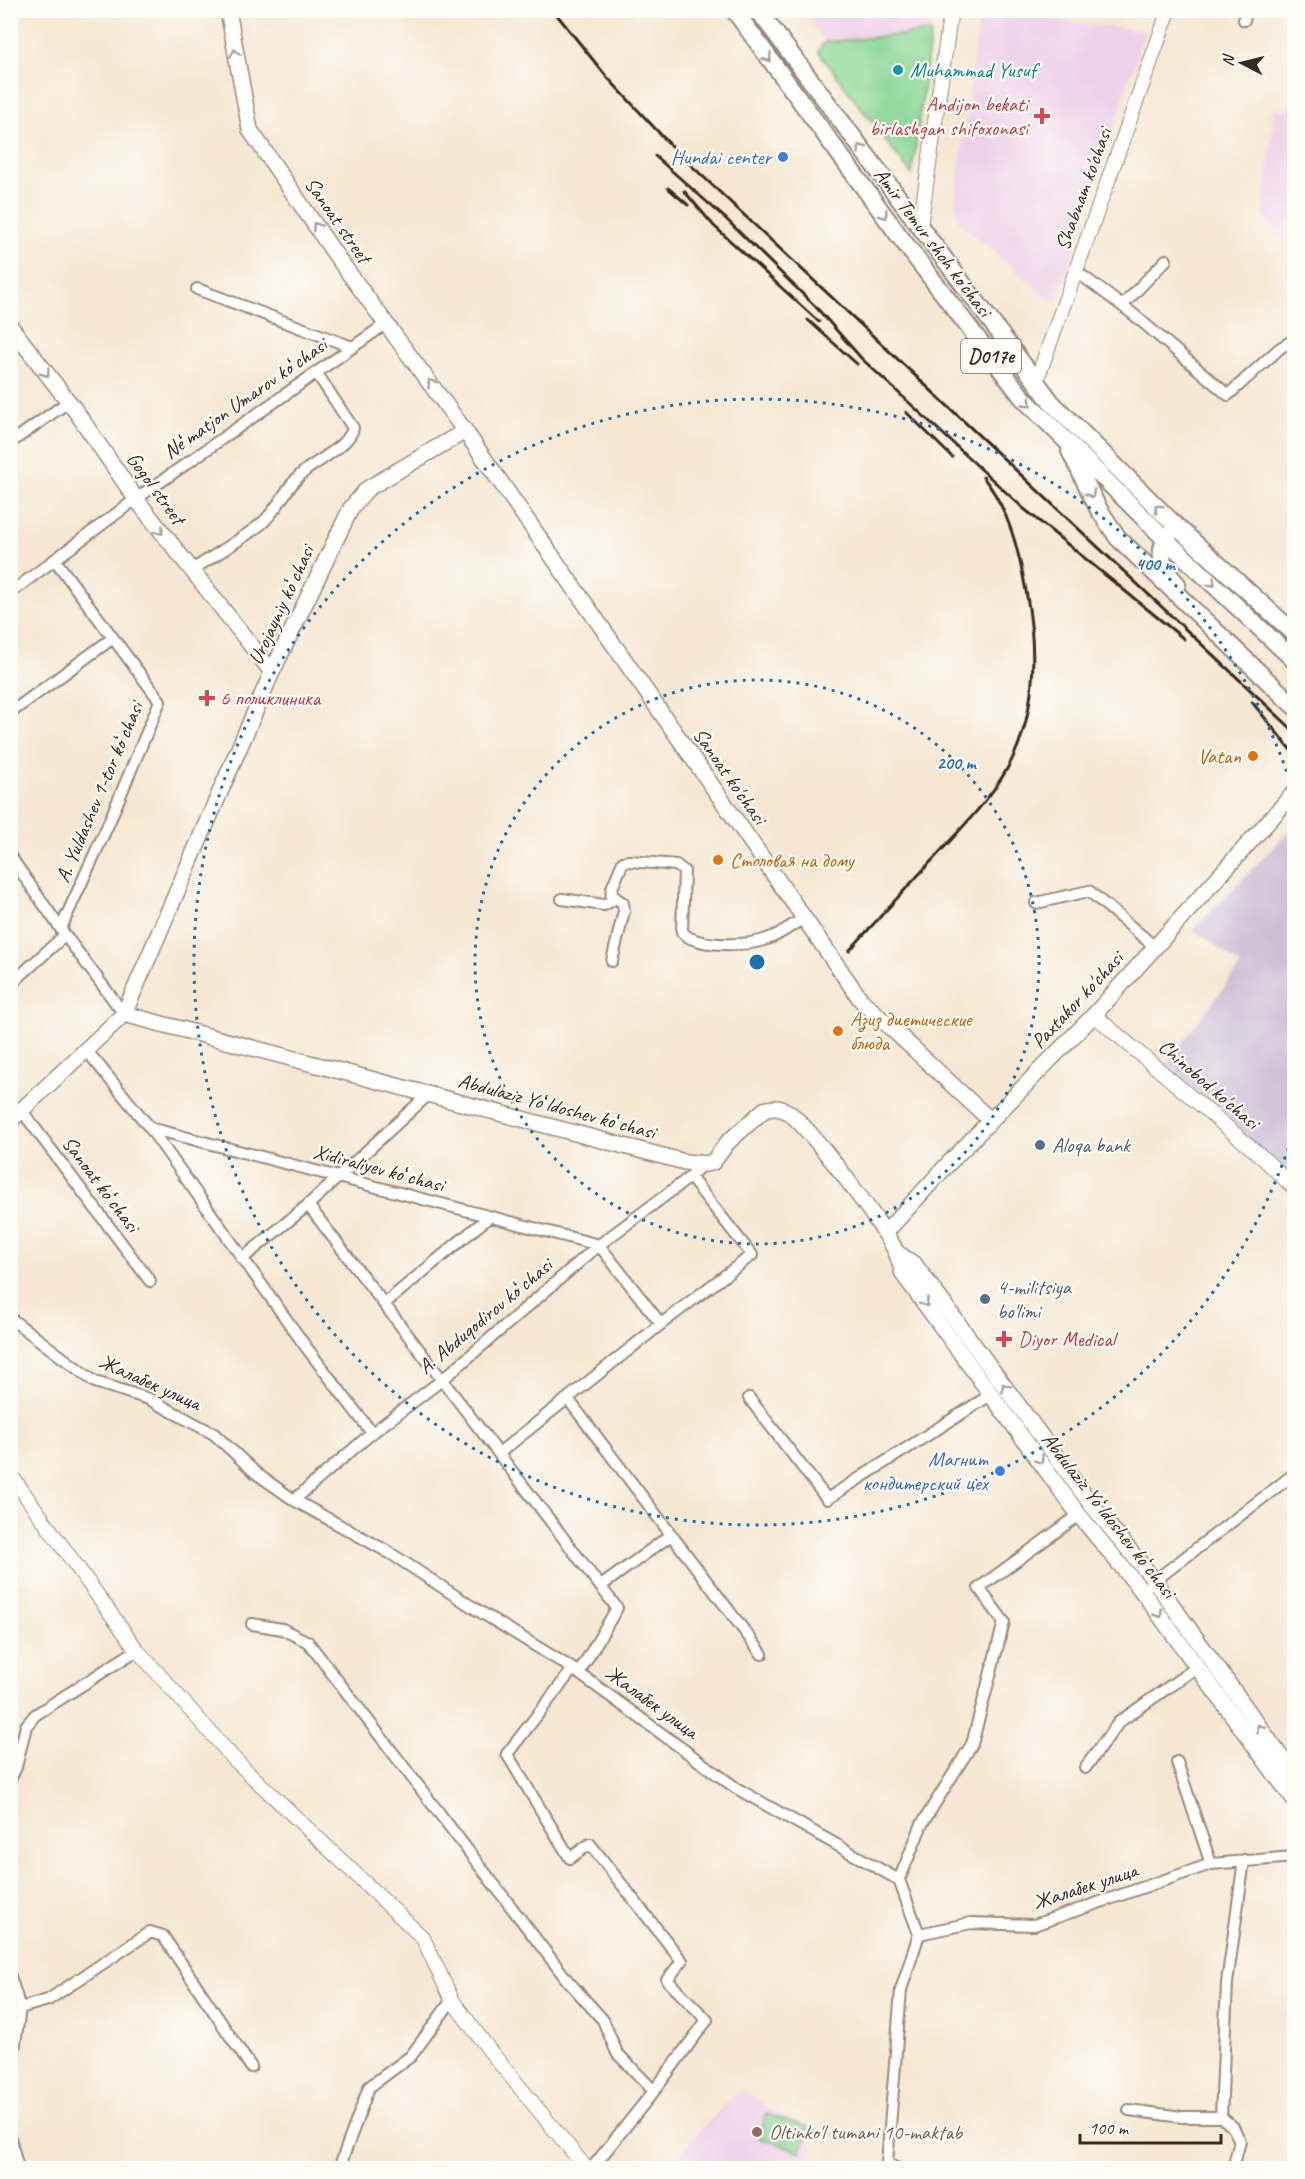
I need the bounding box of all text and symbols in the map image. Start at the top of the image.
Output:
north arrow [1212,33,1272,93]
one-way arrow [229,48,242,58]
one-way arrow [761,51,772,62]
text: N [1218,52,1239,67]
place label: Muhammad Yusuf [910,57,1040,83]
marker: Muhammad Yusuf [891,63,905,77]
place label: Аndijon bekati birlashgan shifoxonasi [869,91,1031,141]
marker: Аndijon bekati birlashgan shifoxonasi [1033,107,1051,125]
street label: Shabnam ko'chasi [1049,121,1118,254]
place label: Hundai center [671,144,772,170]
one-way arrow [857,144,868,155]
marker: Hundai center [776,150,790,164]
street label: Amir Temur shoh ko'chasi [868,162,999,324]
street label: Sanoat street [299,172,379,270]
one-way arrow [876,208,887,219]
one-way arrow [312,221,323,232]
street label: Neʻmatjon Umarov koʻchasi [158,330,334,464]
road number: D017e [961,339,1021,373]
one-way arrow [38,366,49,377]
one-way arrow [427,379,438,390]
one-way arrow [1021,396,1032,406]
street label: Gogol street [121,447,193,532]
one-way arrow [1084,488,1095,499]
one-way arrow [1155,504,1165,515]
one-way arrow [153,524,164,535]
street label: Urоjayniy koʻchasi [242,538,321,669]
text: 400 m [1136,553,1176,575]
one-way arrow [1205,576,1216,587]
place label: 6 поликлиника [220,685,322,711]
marker: 6 поликлиника [198,689,216,707]
street label: A. Yuldashev 1-tor koʻchasi [49,695,150,886]
street label: Sanoat ko'chasi [687,723,774,832]
place label: Vatan [1198,743,1242,769]
marker: Vatan [1246,749,1260,763]
text: 200 m [937,752,977,774]
place label: Столовая на дому [730,847,856,873]
marker: Столовая на дому [711,853,725,867]
street label: Paxtakor ko'chasi [1025,944,1131,1054]
centre of rings [747,952,767,972]
place label: Азиз диетические блюда [850,1006,974,1056]
marker: Азиз диетические блюда [831,1024,845,1038]
street label: Chinobod ko'chasi [1153,1033,1267,1137]
street label: Abdulaziz Yoʻldoshev koʻchasi [455,1067,662,1146]
street label: Sanoat koʻchasi [56,1131,147,1240]
place label: Aloqa bank [1052,1132,1131,1158]
street label: Xidiraliyev koʻchasi [311,1138,450,1199]
marker: Aloqa bank [1033,1138,1047,1152]
street label: A. Abduqodirov koʻchasi [413,1250,560,1380]
place label: 4-militsiya bo'limi [997,1274,1073,1324]
marker: 4-militsiya bo'limi [978,1292,992,1306]
one-way arrow [917,1296,928,1307]
place label: Diyor Medical [1018,1326,1119,1352]
marker: Diyor Medical [995,1330,1013,1348]
street label: Жалабек улица [95,1348,207,1417]
one-way arrow [1001,1382,1012,1393]
street label: Abdulaziz Yoʻldoshev koʻchasi [1036,1427,1184,1606]
place label: Магнит кондитерский цех [863,1446,990,1496]
one-way arrow [1033,1453,1044,1464]
marker: Магнит кондитерский цех [993,1464,1007,1478]
one-way arrow [1152,1608,1163,1619]
street label: Жалабек улица [600,1660,705,1746]
one-way arrow [1256,1723,1267,1734]
street label: Жалабек улица [1029,1856,1143,1915]
scale bar [1080,2107,1221,2145]
text: 100 m [1089,2117,1130,2139]
place label: Oltinko'l tumani 10-maktab [769,2119,964,2145]
marker: Oltinko'l tumani 10-maktab [750,2125,764,2139]

